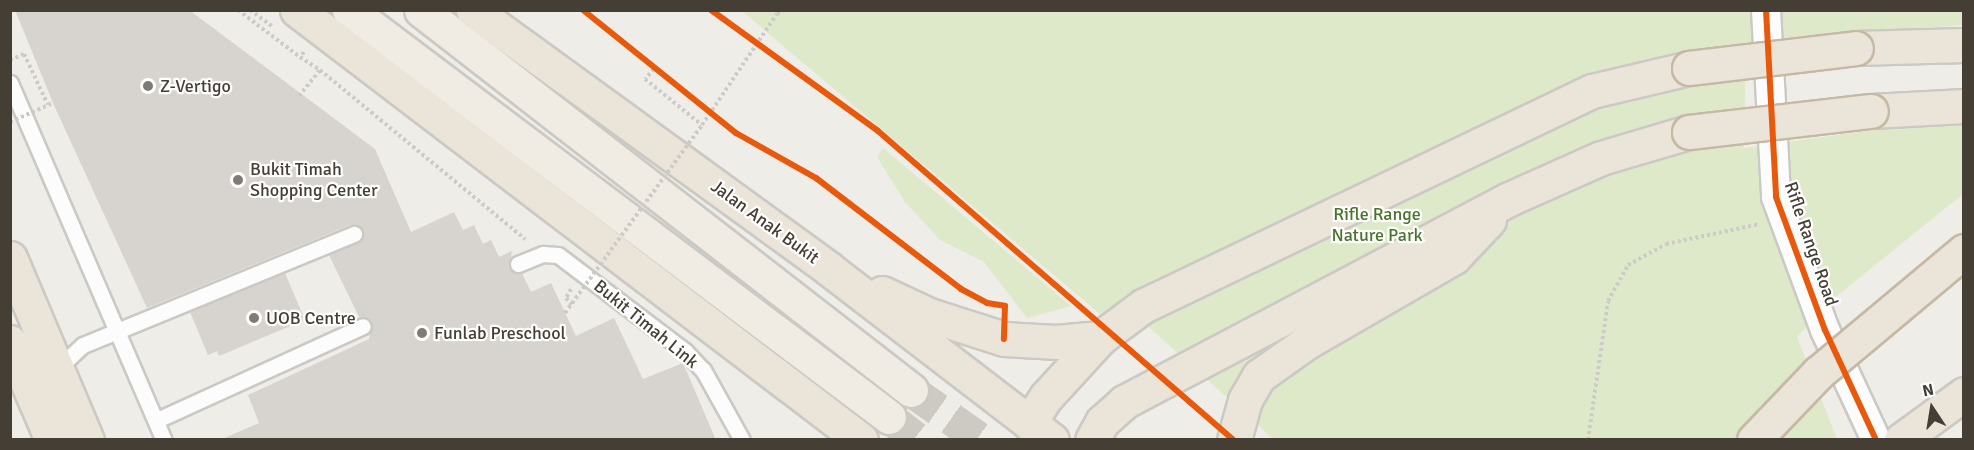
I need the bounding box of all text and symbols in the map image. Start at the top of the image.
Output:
place label: Z-Vertigo [160,75,231,97]
marker: Z-Vertigo [141,79,155,93]
place label: Bukit Timah Shopping Center [250,159,378,201]
marker: Bukit Timah Shopping Center [231,173,245,187]
street label: Jalan Anak Bukit [707,175,823,269]
street label: Rifle Range Road [1780,179,1842,309]
park label: Rifle Range Nature Park [1331,204,1423,246]
street label: Bukit Timah Link [589,275,703,373]
place label: UOB Centre [266,307,356,329]
marker: UOB Centre [247,311,261,325]
place label: Funlab Preschool [434,322,566,344]
marker: Funlab Preschool [415,326,429,340]
north arrow [1902,378,1962,438]
text: N [1921,379,1936,401]

